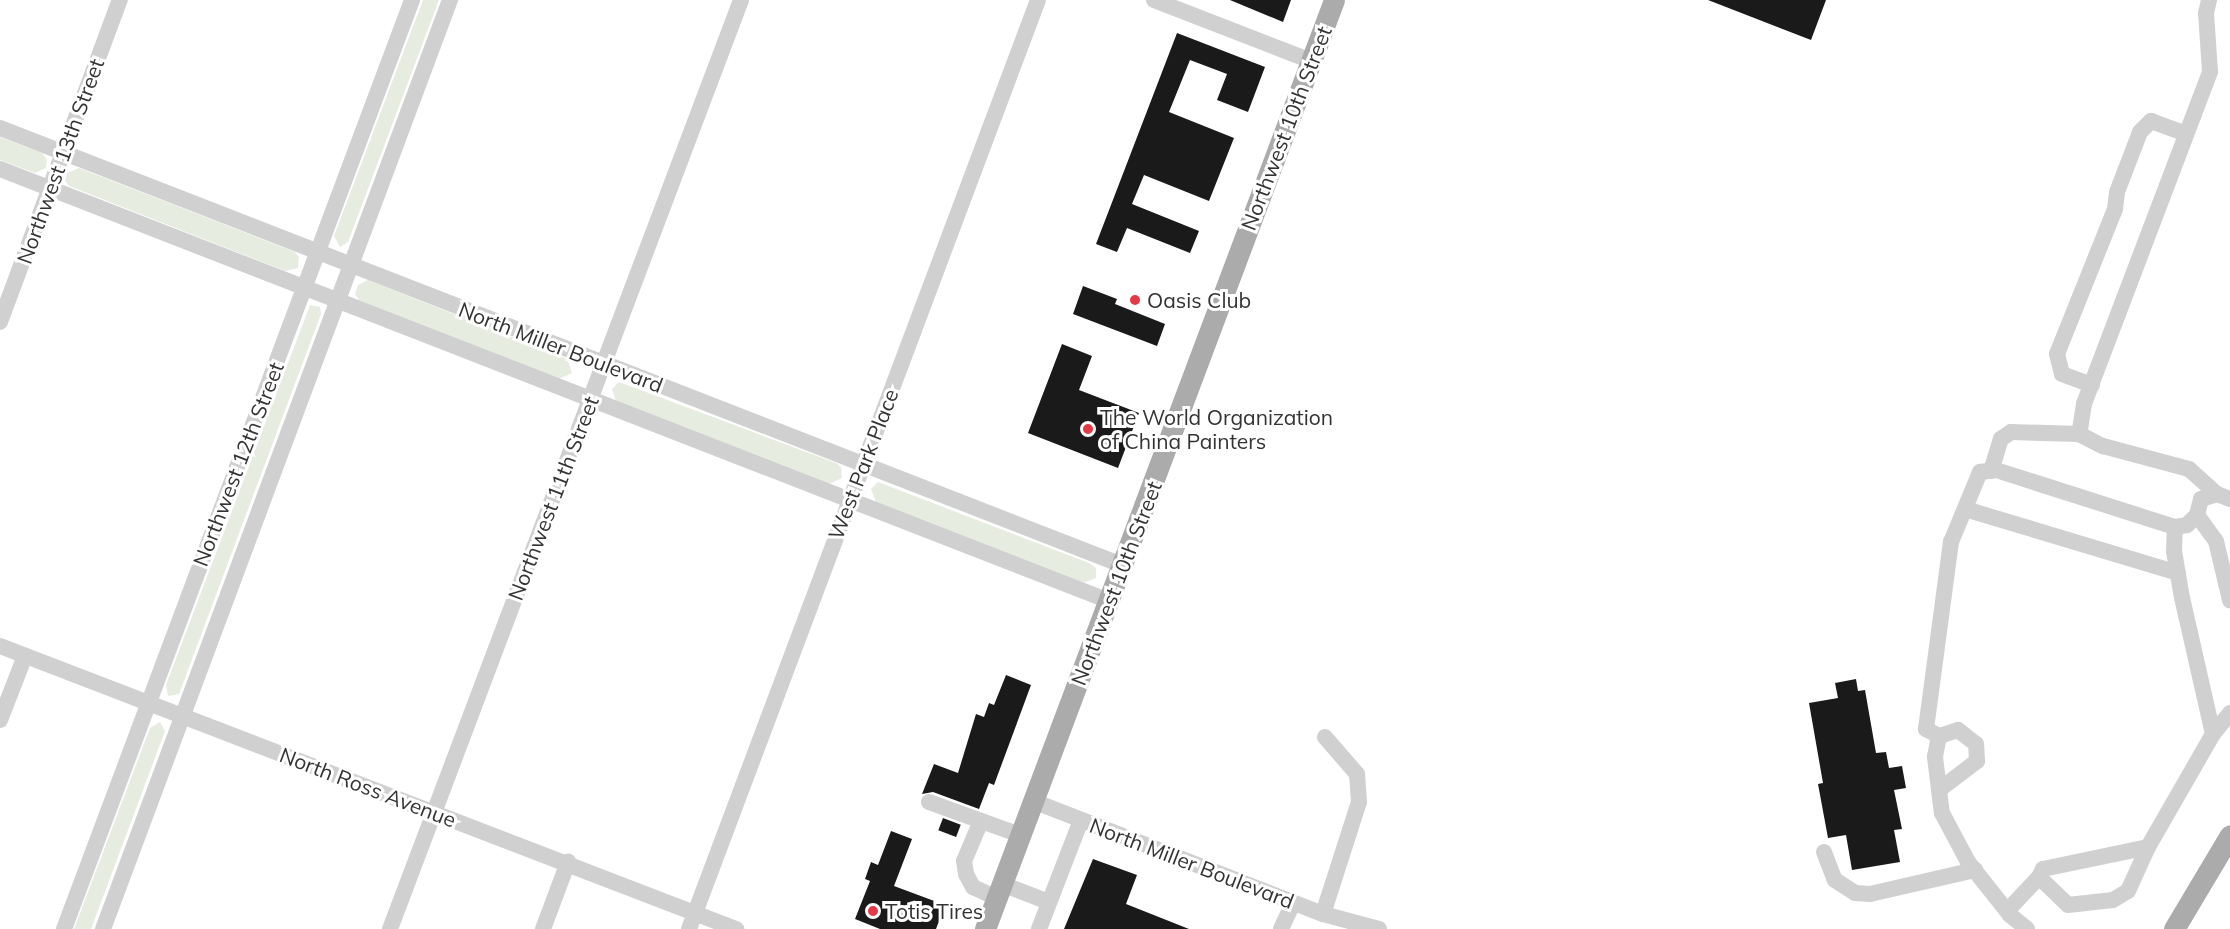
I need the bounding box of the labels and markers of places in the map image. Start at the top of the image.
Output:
place label: Oasis Club [1147,287,1251,313]
marker: Oasis Club [1128,293,1142,307]
place label: The World Organization of China Painters [1100,404,1333,454]
marker: The World Organization of China Painters [1081,422,1095,436]
place label: Totis Tires [885,898,983,924]
marker: Totis Tires [866,904,880,918]

